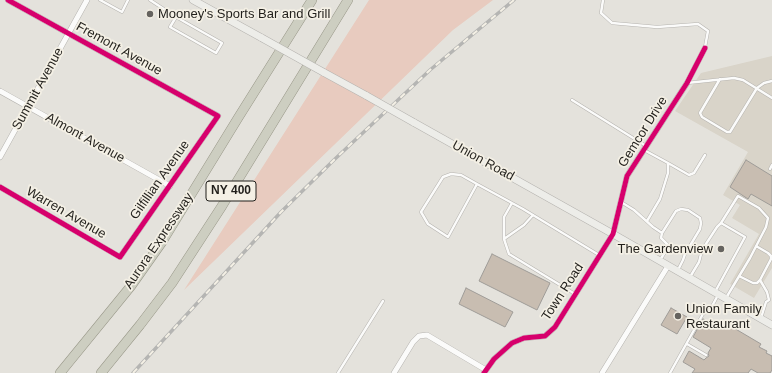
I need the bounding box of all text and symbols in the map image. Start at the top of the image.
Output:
place label: Mooney's Sports Bar and Grill [158,6,330,22]
marker: Mooney's Sports Bar and Grill [145,9,155,19]
street label: Fremont Avenue [73,19,165,79]
street label: Summit Avenue [9,45,67,133]
street label: Gemcor Drive [615,94,671,170]
street label: Almont Avenue [43,110,127,166]
street label: Gilfillian Avenue [127,137,193,223]
street label: Union Road [449,138,517,184]
road number: NY 400 [206,181,256,201]
street label: Warren Avenue [23,184,109,242]
street label: Aurora Expressway [121,190,197,292]
place label: The Gardenview [618,241,713,257]
marker: The Gardenview [716,244,726,254]
street label: Town Road [539,260,587,324]
place label: Union Family Restaurant [686,301,762,332]
marker: Union Family Restaurant [673,311,683,321]

